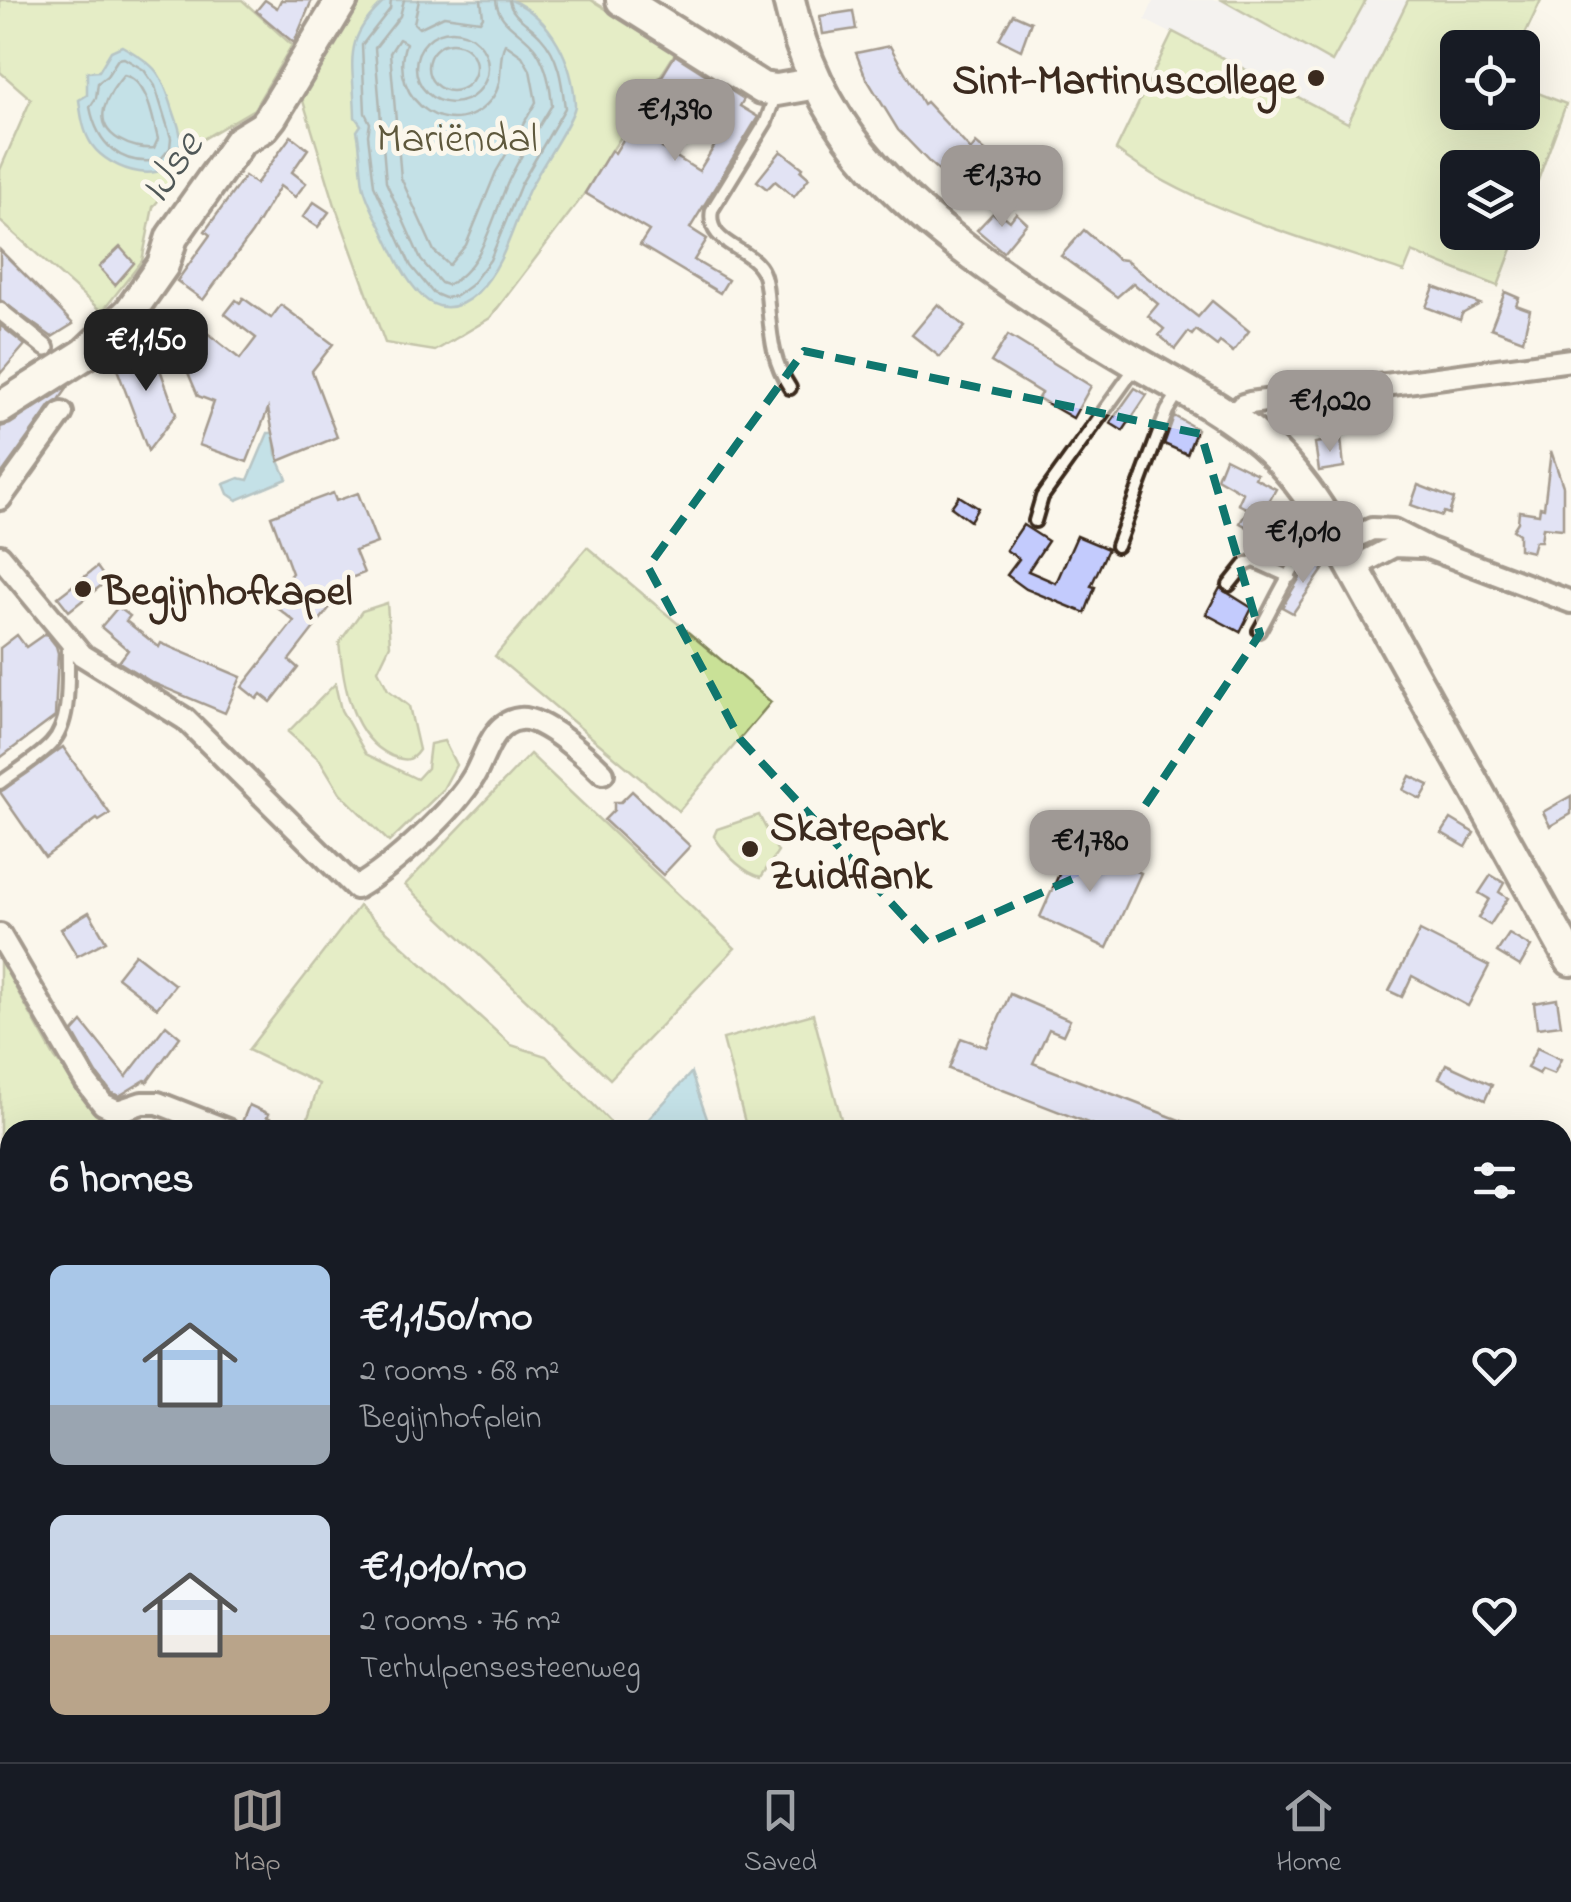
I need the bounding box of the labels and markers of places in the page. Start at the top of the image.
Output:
place label: Sint-Martinuscollege [952,52,1297,114]
marker: Sint-Martinuscollege [1305,67,1327,89]
pin: €1,390 [594,79,756,164]
pin: €1,370 [921,145,1083,230]
pin: €1,150 [65,309,227,394]
pin: €1,020 [1249,370,1411,455]
pin: €1,010 [1222,501,1384,586]
place label: Begijnhofkapel [101,563,353,625]
marker: Begijnhofkapel [72,578,94,600]
place label: Skatepark Zuidflank [770,799,950,908]
pin: €1,780 [1009,810,1171,895]
marker: Skatepark Zuidflank [739,838,761,860]

